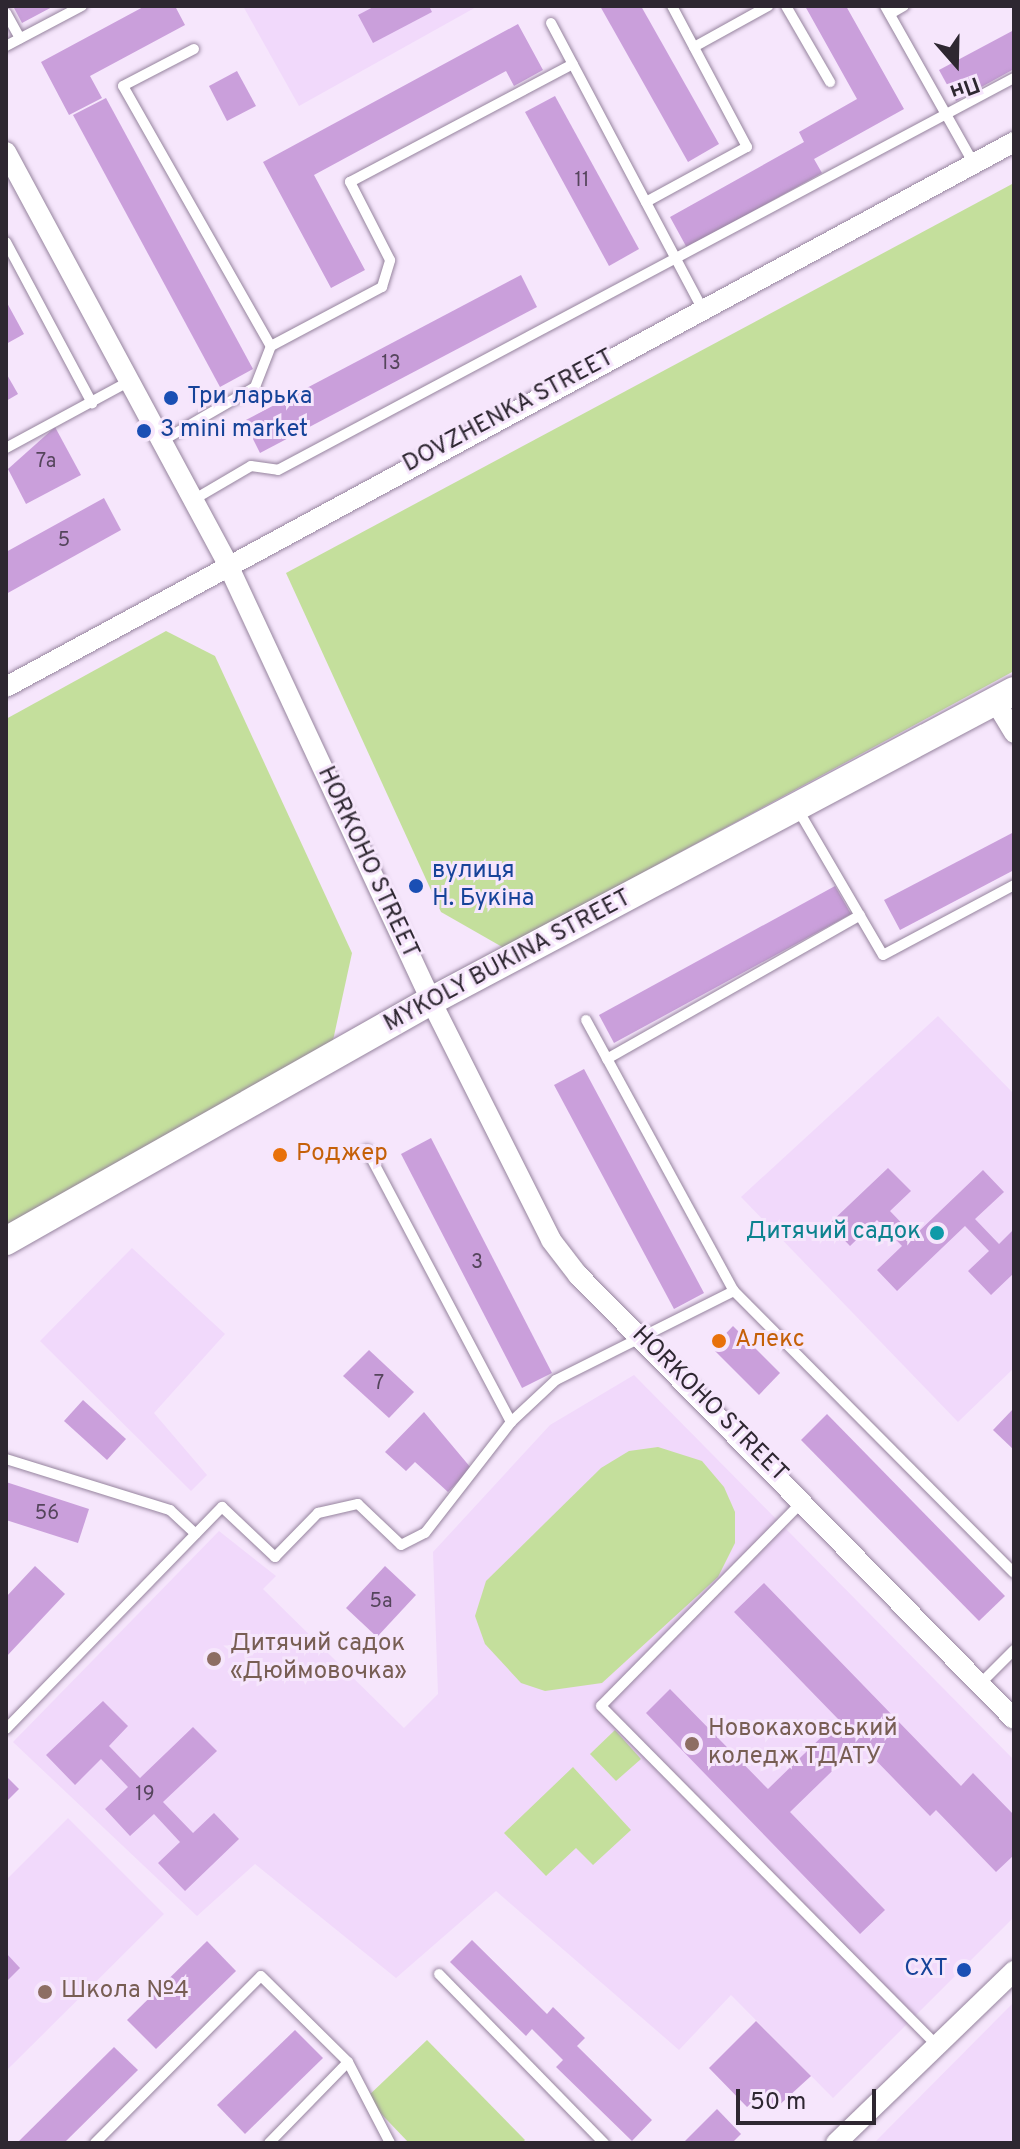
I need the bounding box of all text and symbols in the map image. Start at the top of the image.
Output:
north arrow [916,24,996,104]
text: Пн [946,69,983,105]
house number: 11 [575,169,589,193]
street label: DOVZHENKA STREET [398,344,620,480]
house number: 13 [381,352,401,376]
place label: Три ларька [187,384,312,412]
marker: Три ларька [162,389,180,407]
place label: 3 mini market [160,417,308,445]
marker: 3 mini market [135,422,153,440]
house number: 7а [36,450,56,474]
house number: 5 [58,529,70,553]
street label: HORKOHO STREET [310,762,424,964]
place label: вулиця Н. Букіна [432,858,534,914]
marker: вулиця Н. Букіна [407,877,425,895]
street label: MYKOLY BUKINA STREET [379,884,637,1040]
place label: Роджер [296,1141,388,1169]
marker: Роджер [271,1146,289,1164]
place label: Дитячий садок [746,1219,921,1247]
marker: Дитячий садок [928,1224,946,1242]
house number: 3 [471,1251,483,1275]
street label: HORKOHO STREET [625,1321,793,1489]
place label: Алекс [735,1327,805,1355]
marker: Алекс [710,1332,728,1350]
house number: 7 [374,1372,384,1396]
house number: 56 [35,1502,59,1526]
house number: 5а [370,1590,392,1614]
place label: Дитячий садок «Дюймовочка» [230,1631,407,1687]
marker: Дитячий садок «Дюймовочка» [205,1650,223,1668]
place label: Новокаховський коледж ТДАТУ [708,1716,898,1772]
marker: Новокаховський коледж ТДАТУ [683,1735,701,1753]
house number: 19 [135,1783,155,1807]
place label: СХТ [904,1956,948,1984]
marker: СХТ [955,1961,973,1979]
place label: Школа №4 [61,1978,189,2006]
marker: Школа №4 [36,1983,54,2001]
scale bar [740,2073,880,2123]
text: 50 m [750,2088,806,2118]

